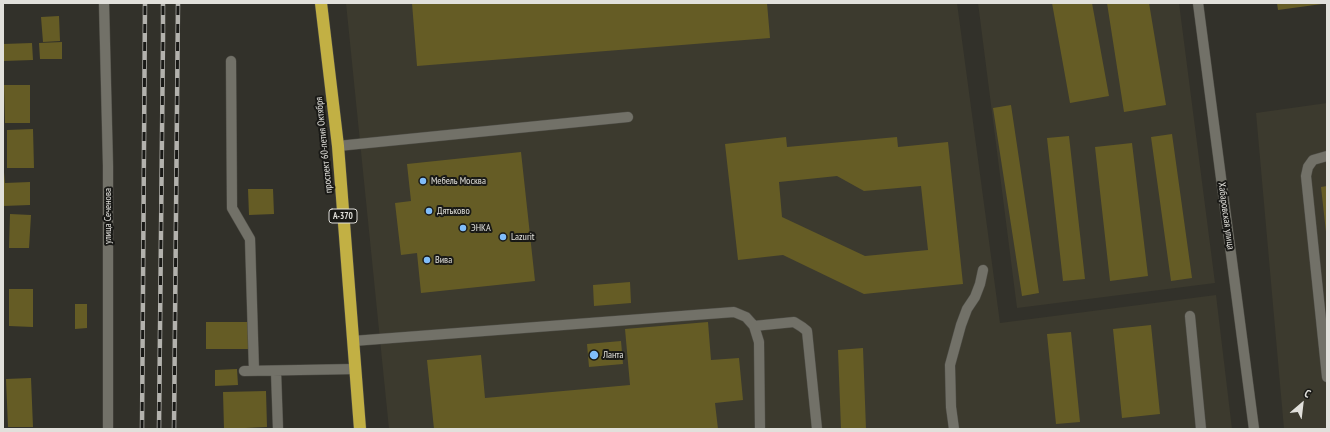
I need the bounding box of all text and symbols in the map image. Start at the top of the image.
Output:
street label: проспект 60-летия Октября [313,96,335,194]
place label: Мебель Москва [431,175,486,187]
marker: Мебель Москва [418,176,428,186]
street label: Хабаровская улица [1215,182,1237,250]
street label: улица Сеченова [102,188,114,244]
place label: Дятьково [437,205,470,217]
marker: Дятьково [424,206,434,216]
road number: А-370 [329,209,357,223]
place label: ЭНКА [471,222,491,234]
marker: ЭНКА [458,223,468,233]
place label: Lazurit [511,231,535,243]
marker: Lazurit [498,232,508,242]
place label: Вива [435,254,452,266]
marker: Вива [422,255,432,265]
marker: Ланта [588,349,600,361]
place label: Ланта [603,349,624,361]
north arrow [1282,384,1322,424]
text: С [1302,386,1313,401]

